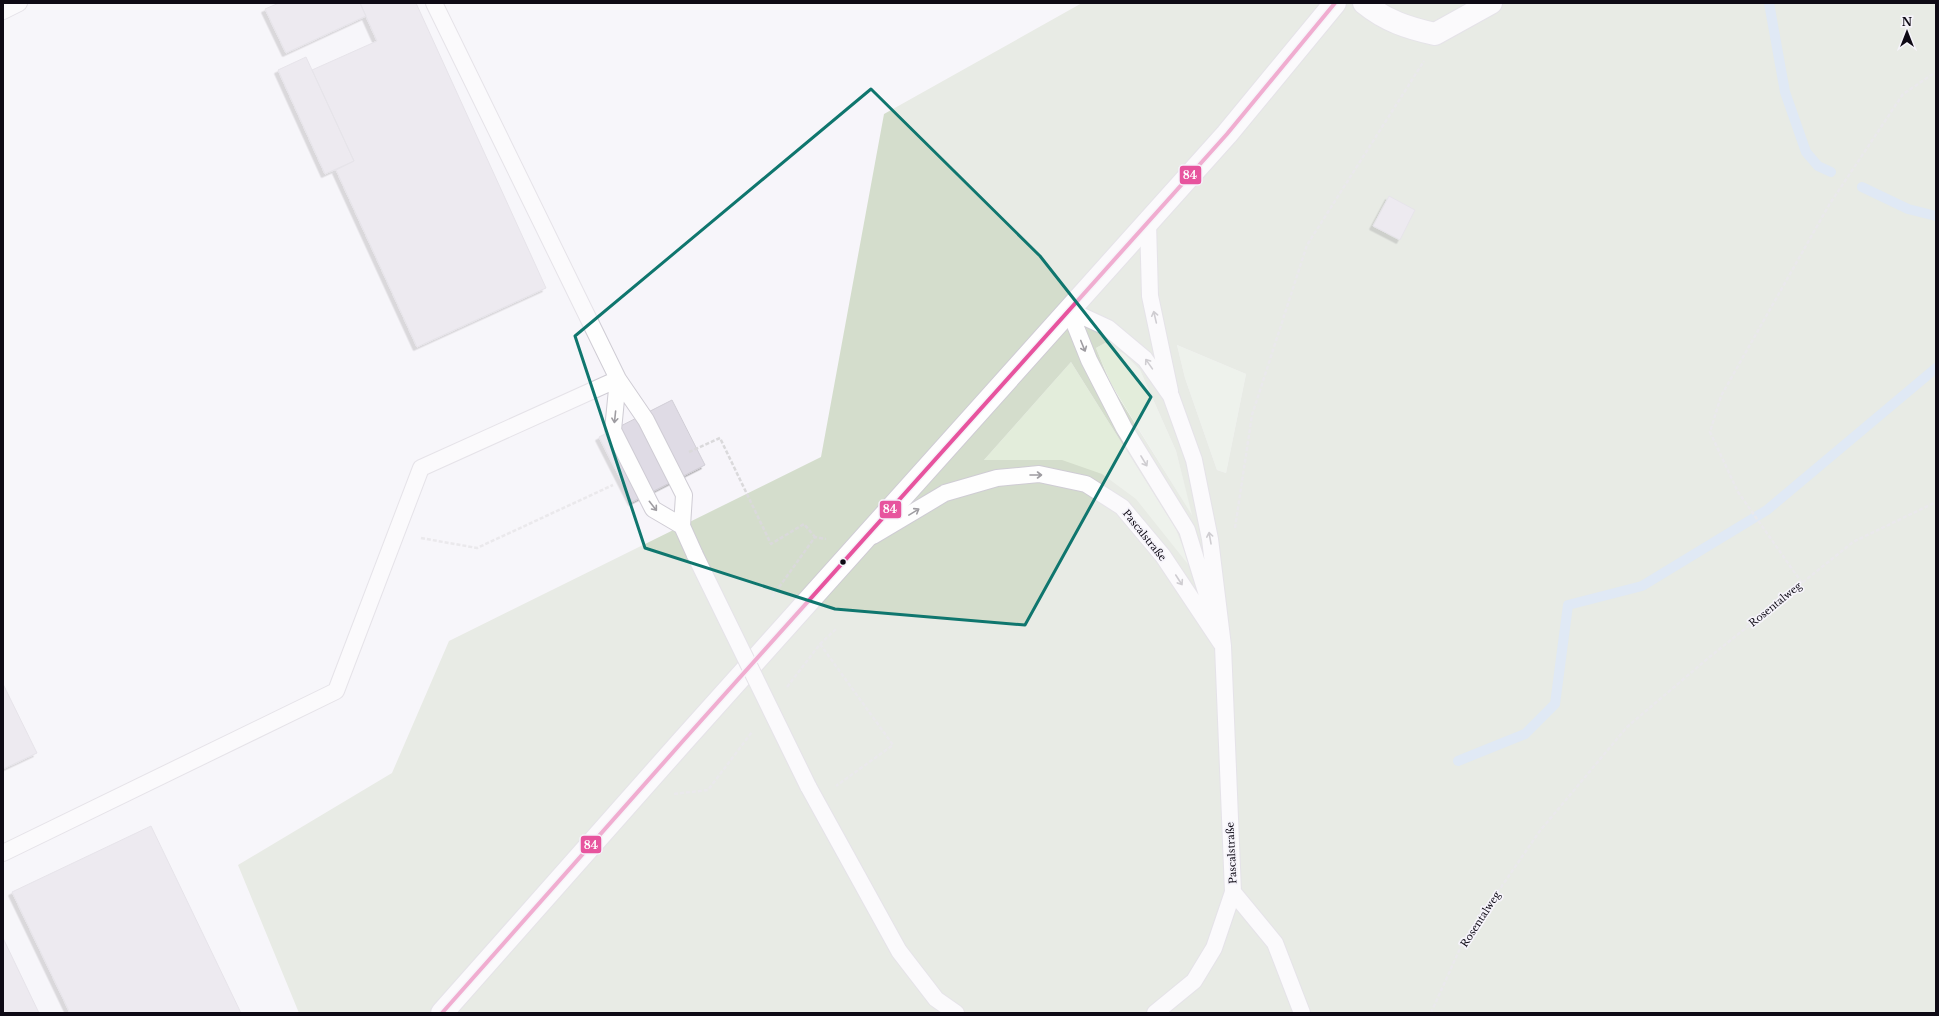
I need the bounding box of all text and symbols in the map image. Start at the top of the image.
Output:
north arrow [1887,12,1927,52]
text: N [1902,15,1913,29]
line badge: 84 [1179,165,1202,185]
text: 84 [1183,168,1197,182]
one-way arrow [1150,311,1158,324]
one-way arrow [1080,339,1088,351]
one-way arrow [1145,359,1153,370]
one-way arrow [611,410,618,423]
one-way arrow [1141,455,1149,467]
one-way arrow [1029,471,1042,479]
one-way arrow [649,500,657,511]
line badge: 84 [879,500,902,519]
text: 84 [883,502,897,516]
one-way arrow [908,507,920,515]
street label: Pascalstraße [1120,507,1169,564]
one-way arrow [1205,532,1213,545]
unlabelled marker [838,557,848,567]
one-way arrow [1175,574,1183,585]
street label: Rosentalweg [1746,579,1805,630]
street label: Pascalstraße [1223,821,1240,884]
line badge: 84 [580,835,602,854]
text: 84 [584,838,598,852]
street label: Rosentalweg [1458,888,1504,950]

